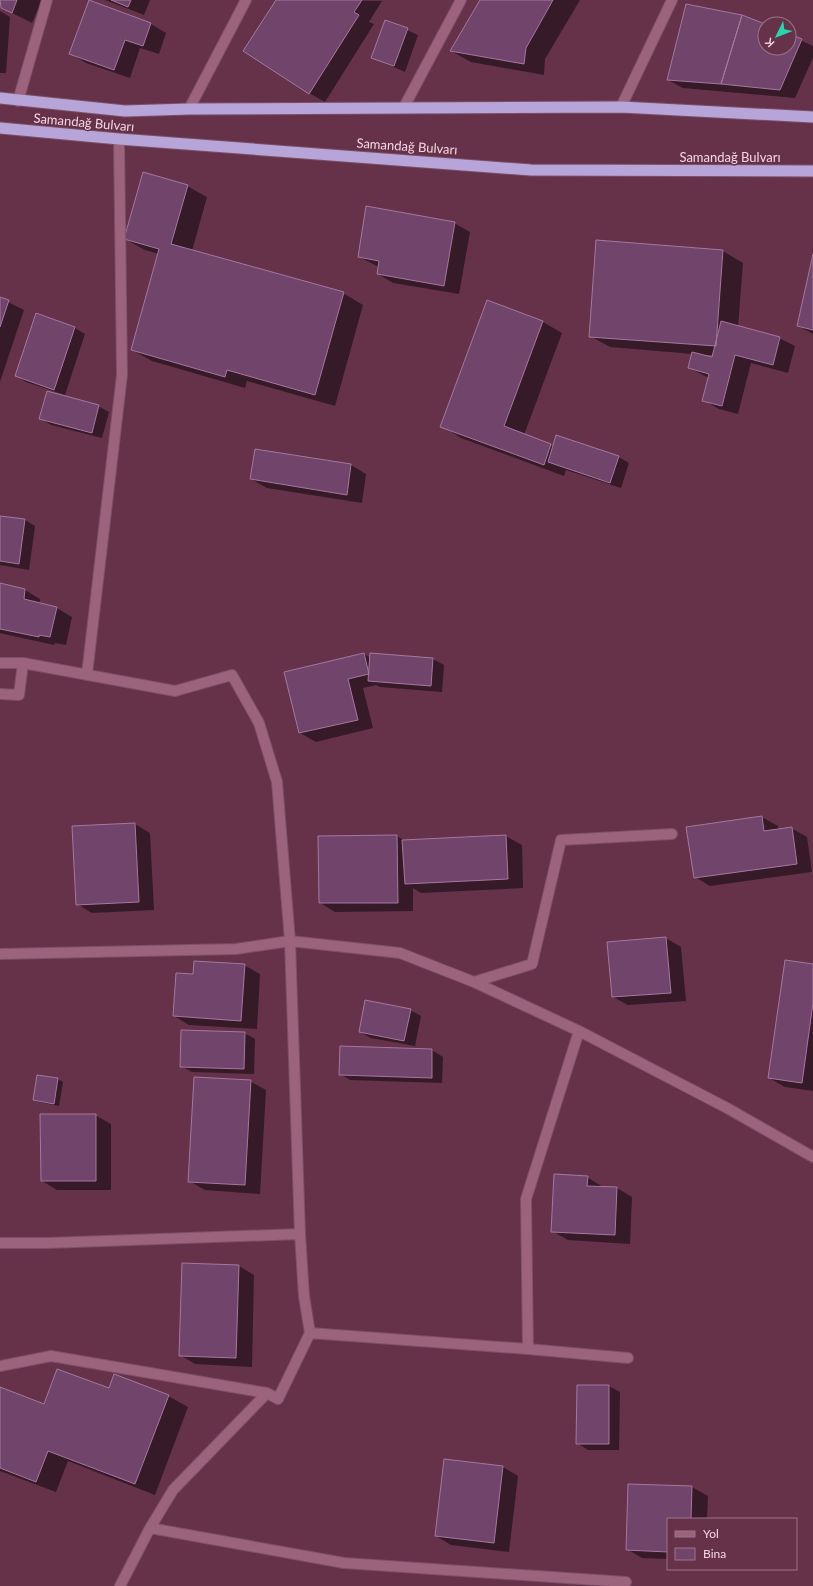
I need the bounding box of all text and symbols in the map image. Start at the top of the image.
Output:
north arrow [757,16,797,56]
text: K [762,36,777,50]
street label: Samandağ Bulvarı [33,110,135,134]
street label: Samandağ Bulvarı [356,134,458,158]
street label: Samandağ Bulvarı [679,149,781,165]
legend [667,1518,797,1570]
text: Yol [703,1526,719,1541]
text: Bina [703,1546,726,1561]

